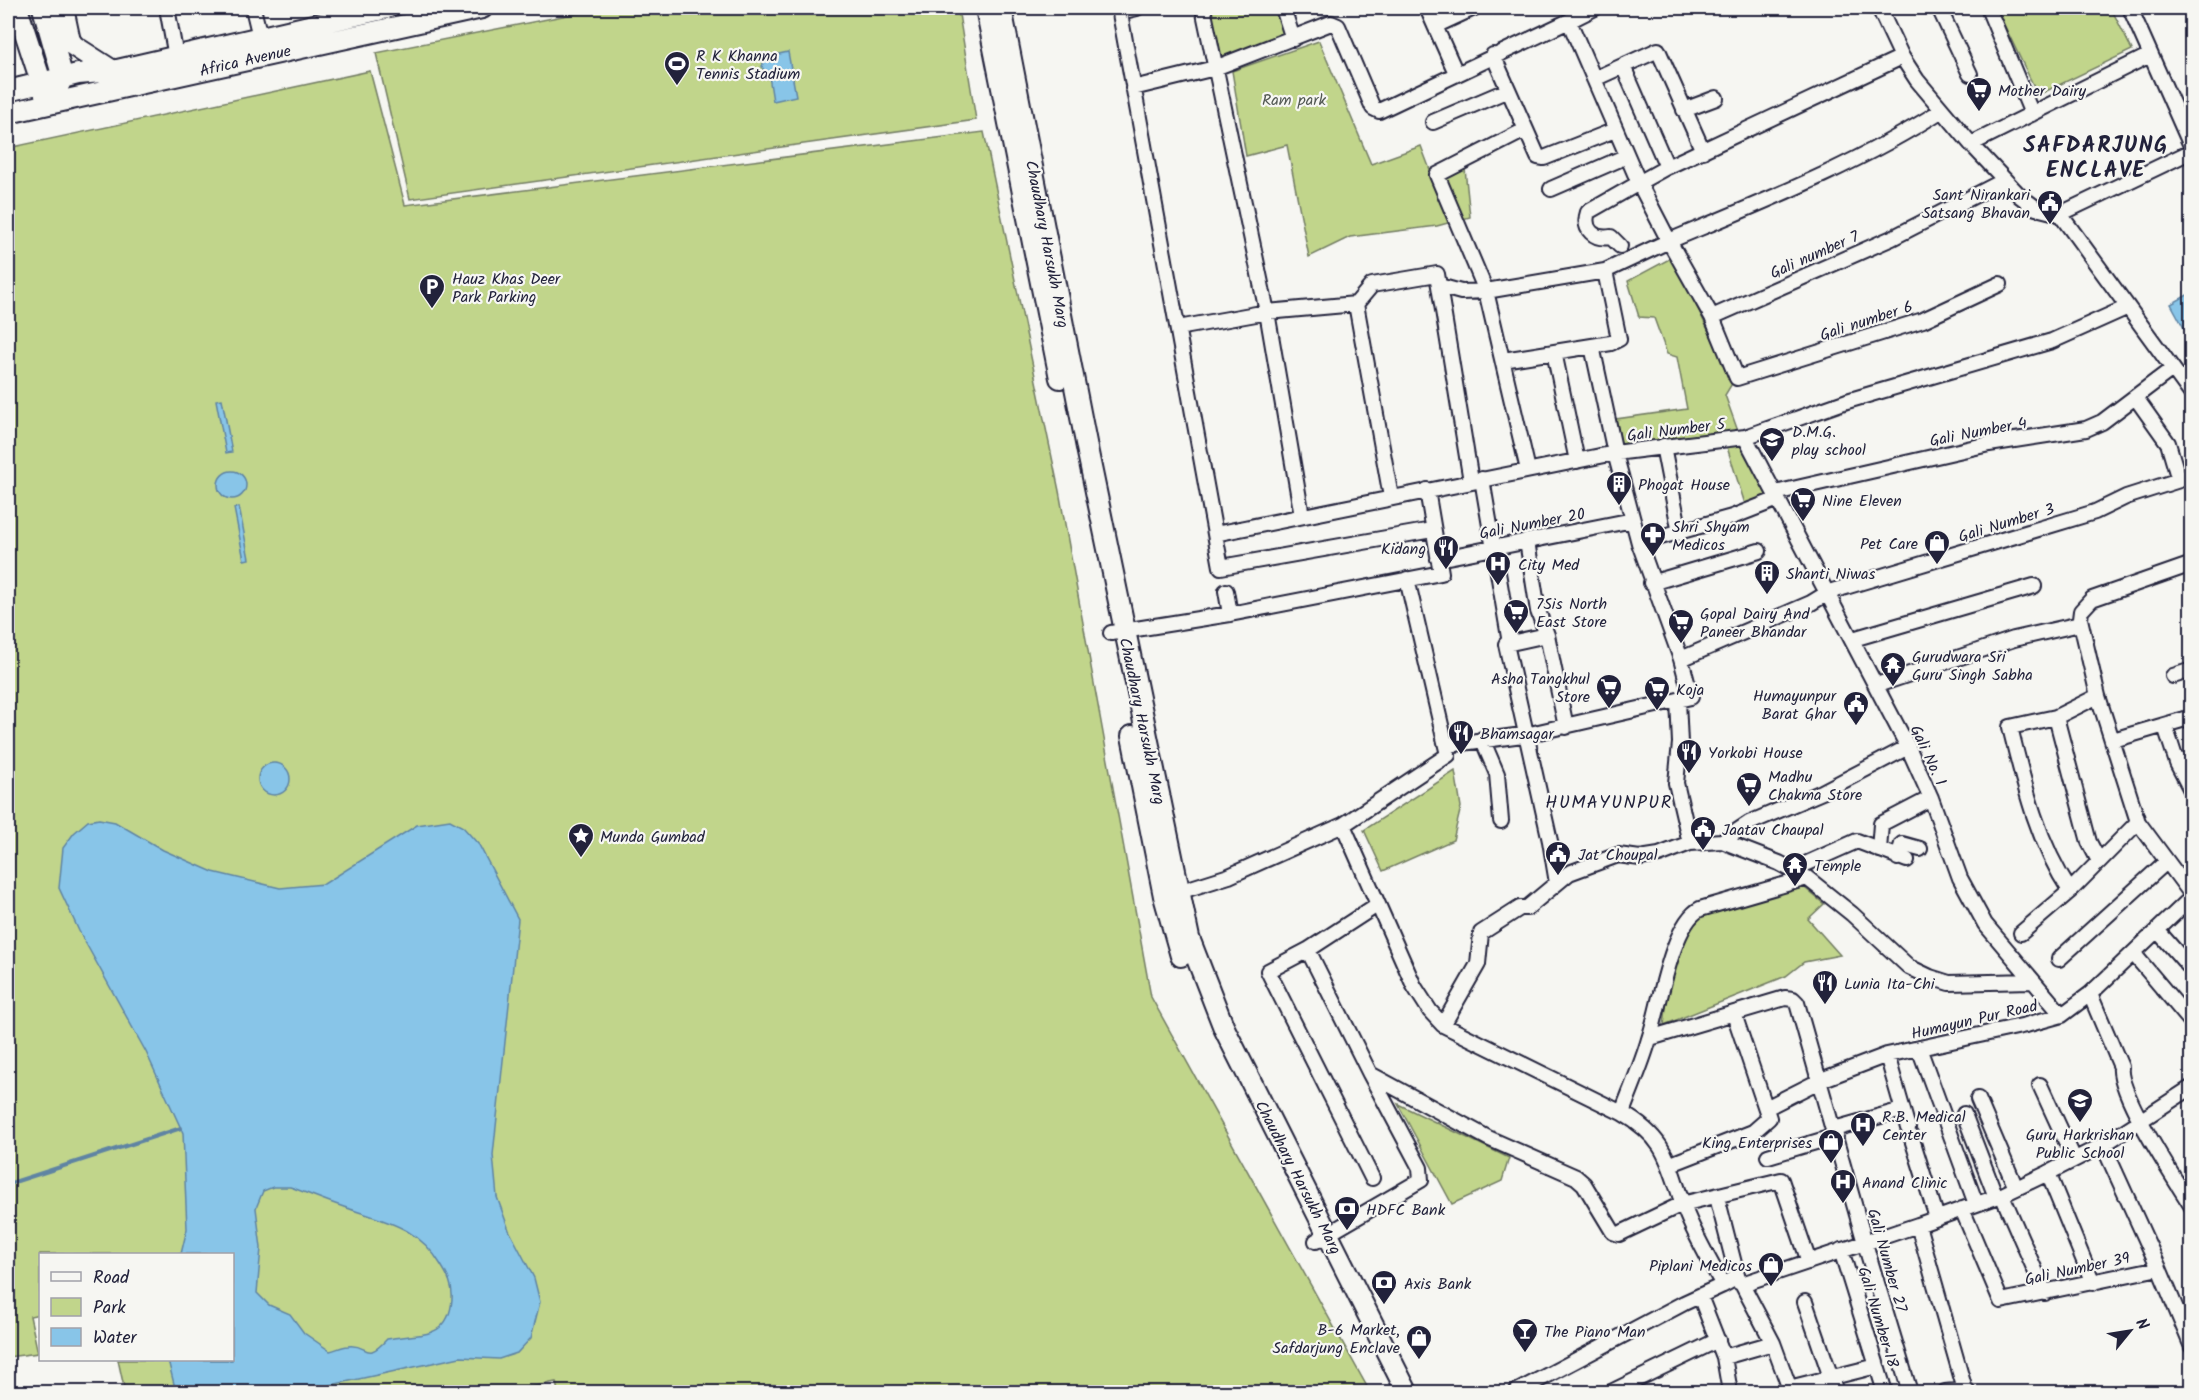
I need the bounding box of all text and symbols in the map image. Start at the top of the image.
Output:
street label: Africa Avenue [197,39,293,84]
place label: R K Khanna Tennis Stadium [696,44,801,87]
sports icon: R K Khanna Tennis Stadium [662,49,692,87]
supermarket icon: Mother Dairy [1964,75,1994,113]
place label: Mother Dairy [1998,79,2086,104]
park label: Ram park [1262,88,1326,113]
district label: SAFDARJUNG ENCLAVE [2023,129,2169,189]
street label: Chaudhary Harsukh Marg [1018,158,1075,330]
place label: Sant Nirankari Satsang Bhavan [1922,183,2031,226]
public building icon: Sant Nirankari Satsang Bhavan [2035,188,2065,226]
street label: Gali number 7 [1766,224,1864,286]
place label: Hauz Khas Deer Park Parking [452,267,562,310]
parking icon: Hauz Khas Deer Park Parking [417,272,447,310]
street label: Gali number 6 [1817,295,1916,348]
street label: Gali Number 4 [1927,411,2029,454]
street label: Gali Number 5 [1626,412,1728,449]
place label: D.M.G. play school [1791,420,1866,463]
school or university icon: D.M.G. play school [1757,425,1787,463]
building icon: Phogat House [1604,469,1634,507]
place label: Phogat House [1638,473,1730,498]
supermarket icon: Nine Eleven [1788,485,1818,523]
place label: Nine Eleven [1822,489,1902,514]
street label: Gali Number 3 [1955,497,2057,550]
street label: Gali Number 20 [1477,502,1587,547]
place label: Shri Shyam Medicos [1672,515,1750,558]
pharmacy icon: Shri Shyam Medicos [1638,520,1668,558]
shop icon: Pet Care [1922,528,1952,566]
place label: Pet Care [1860,532,1918,557]
restaurant icon: Kidang [1431,533,1461,571]
place label: Kidang [1381,537,1426,562]
hospital icon: City Med [1483,549,1513,587]
place label: City Med [1518,553,1580,578]
building icon: Shanti Niwas [1752,558,1782,596]
place label: Shanti Niwas [1786,562,1875,587]
place label: 7Sis North East Store [1536,592,1607,635]
supermarket icon: 7Sis North East Store [1501,597,1531,635]
place label: Gopal Dairy And Paneer Bhandar [1700,602,1811,645]
supermarket icon: Gopal Dairy And Paneer Bhandar [1666,607,1696,645]
street label: Chaudhary Harsukh Marg [1112,635,1171,807]
place label: Gurudwara Sri Guru Singh Sabha [1912,645,2033,688]
temple icon: Gurudwara Sri Guru Singh Sabha [1878,650,1908,688]
place label: Asha Tangkhul Store [1491,667,1590,710]
supermarket icon: Asha Tangkhul Store [1594,672,1624,710]
supermarket icon: Koja [1642,674,1672,712]
place label: Koja [1676,678,1704,703]
place label: Humayunpur Barat Ghar [1753,684,1838,727]
public building icon: Humayunpur Barat Ghar [1841,689,1871,727]
restaurant icon: Bhamsagar [1446,718,1476,756]
street label: Gali No. 1 [1903,721,1953,790]
place label: Bhamsagar [1480,722,1555,747]
restaurant icon: Yorkobi House [1674,737,1704,775]
place label: Yorkobi House [1708,741,1803,766]
place label: Madhu Chakma Store [1768,765,1862,808]
supermarket icon: Madhu Chakma Store [1734,770,1764,808]
district label: HUMAYUNPUR [1545,789,1673,818]
public building icon: Jaatav Chaupal [1688,814,1718,852]
place label: Jaatav Chaupal [1722,818,1824,843]
place icon: Munda Gumbad [566,821,596,859]
place label: Munda Gumbad [600,825,706,850]
public building icon: Jat Choupal [1543,839,1573,877]
place label: Jat Choupal [1578,843,1658,868]
temple icon: Temple [1780,850,1810,888]
place label: Temple [1814,854,1861,879]
restaurant icon: Lunia Ita-Chi [1810,968,1840,1006]
place label: Lunia Ita-Chi [1844,972,1936,997]
street label: Humayun Pur Road [1909,994,2041,1047]
school or university icon: Guru Harkrishan Public School [2065,1086,2095,1124]
street label: Chaudhary Harsukh Marg [1248,1096,1347,1259]
place label: R.B. Medical Center [1882,1105,1966,1148]
hospital icon: R.B. Medical Center [1848,1110,1878,1148]
place label: Guru Harkrishan Public School [2026,1123,2134,1166]
shop icon: King Enterprises [1816,1127,1846,1165]
place label: King Enterprises [1702,1131,1812,1156]
hospital icon: Anand Clinic [1828,1167,1858,1205]
place label: Anand Clinic [1862,1171,1947,1196]
bank icon: HDFC Bank [1332,1194,1362,1232]
place label: HDFC Bank [1366,1198,1446,1223]
street label: Gali Number 27 [1860,1206,1913,1316]
street label: Gali Number 39 [2022,1246,2132,1293]
shop icon: Piplani Medicos [1756,1250,1786,1288]
legend [39,1253,234,1361]
place label: Piplani Medicos [1649,1254,1752,1279]
text: Road [93,1264,130,1293]
street label: Gali Number 18 [1850,1264,1905,1371]
bank icon: Axis Bank [1369,1268,1399,1306]
place label: Axis Bank [1404,1272,1472,1297]
text: Park [93,1294,126,1323]
north arrow [2100,1301,2160,1361]
text: N [2128,1314,2155,1335]
bar icon: The Piano Man [1510,1316,1540,1354]
place label: B-6 Market, Safdarjung Enclave [1273,1318,1400,1361]
place label: The Piano Man [1544,1320,1646,1345]
shop icon: B-6 Market, Safdarjung Enclave [1404,1323,1434,1361]
text: Water [93,1324,138,1353]

